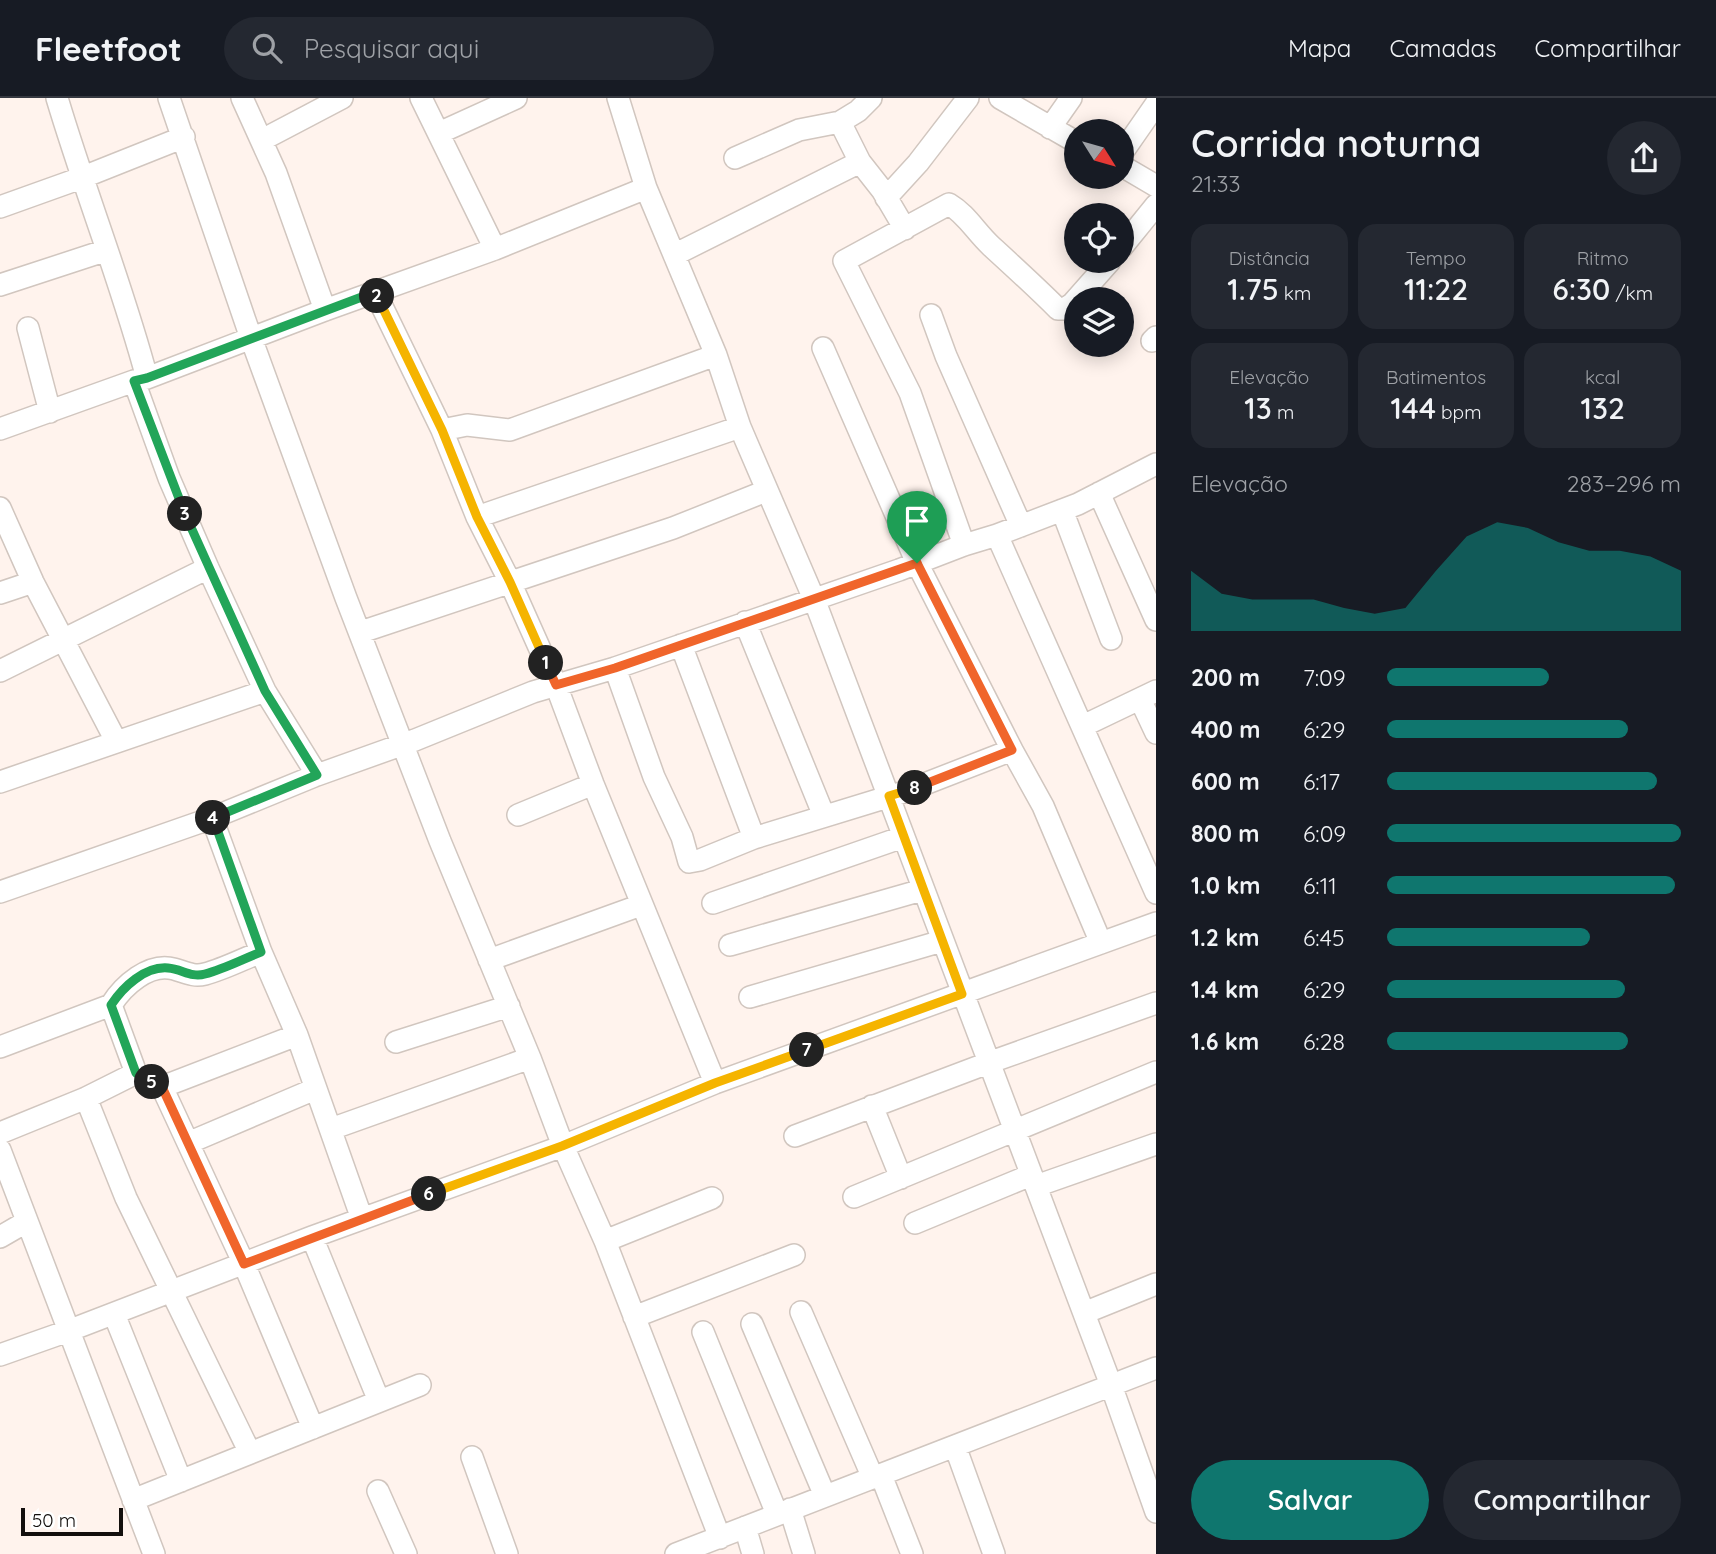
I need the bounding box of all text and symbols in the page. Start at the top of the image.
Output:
search box [224,17,714,80]
text: Fleetfoot [35,28,182,69]
icon: search [248,29,286,67]
text: Pesquisar aqui [304,32,479,65]
text: Mapa [1288,33,1351,63]
text: Camadas [1389,33,1496,63]
text: Compartilhar [1534,33,1681,63]
north arrow [1064,119,1134,189]
map controls [1064,119,1134,357]
text: Corrida noturna [1191,119,1481,167]
button: share [1607,121,1681,195]
text: 21:33 [1191,169,1241,198]
button: locate [1064,203,1134,273]
text: Distância [1229,246,1310,270]
text: Tempo [1406,246,1466,270]
text: Ritmo [1577,246,1629,270]
text: 1.75 [1227,270,1279,308]
text: 11:22 [1404,270,1468,308]
text: 6:30 [1552,270,1610,308]
pin: 2 [360,278,394,314]
text: km [1279,281,1311,305]
text: /km [1610,281,1653,305]
text: 2 [371,283,382,307]
button: layers [1064,287,1134,357]
text: Elevação [1229,365,1309,389]
text: Batimentos [1386,365,1486,389]
text: kcal [1585,365,1620,389]
text: 13 [1244,389,1272,427]
text: 144 [1391,389,1436,427]
text: 132 [1580,389,1625,427]
text: m [1272,400,1294,424]
text: bpm [1436,400,1481,424]
text: Elevação [1191,469,1288,498]
text: 283–296 m [1567,469,1681,498]
pin [887,491,947,563]
pin: 3 [168,496,202,532]
text: 3 [179,501,190,525]
icon: arrive [898,502,936,540]
pin: 1 [528,646,564,680]
text: 1 [542,650,549,674]
text: 200 m [1191,663,1260,692]
text: 7:09 [1303,663,1346,692]
text: 400 m [1191,715,1260,744]
text: 6:29 [1303,715,1345,744]
text: 600 m [1191,767,1260,796]
text: 6:17 [1303,767,1340,796]
pin: 8 [898,770,932,806]
text: 8 [909,775,920,799]
pin: 4 [196,800,230,836]
text: 4 [207,805,218,829]
text: 800 m [1191,819,1260,848]
text: 6:09 [1303,819,1346,848]
text: 1.0 km [1191,871,1261,900]
text: 6:11 [1303,871,1337,900]
text: 1.2 km [1191,923,1260,952]
text: 6:45 [1303,923,1345,952]
text: 1.4 km [1191,975,1259,1004]
text: 6:29 [1303,975,1345,1004]
text: 1.6 km [1191,1027,1259,1056]
text: 6:28 [1303,1027,1345,1056]
pin: 7 [790,1032,824,1068]
text: 7 [801,1037,812,1061]
pin: 5 [134,1065,170,1100]
text: 5 [146,1069,157,1093]
pin: 6 [412,1176,446,1212]
text: 6 [423,1181,434,1205]
button: Salvar [1191,1460,1429,1540]
button: Compartilhar [1443,1460,1681,1540]
scale bar [21,1505,122,1537]
text: 50 m [32,1508,76,1532]

